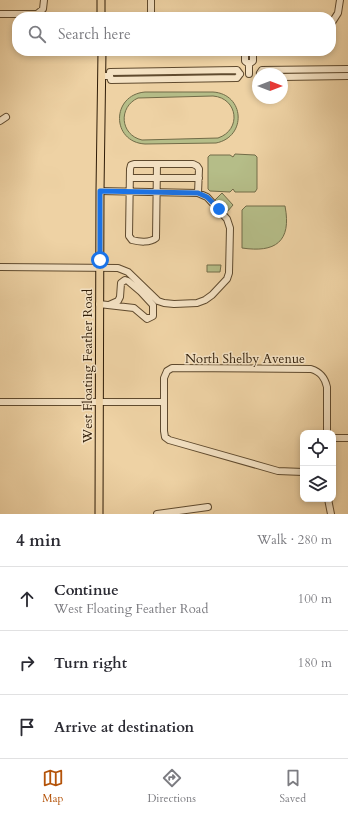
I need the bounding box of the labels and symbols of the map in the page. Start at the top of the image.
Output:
north arrow [252,68,288,104]
route end [210,200,228,218]
route start [91,251,109,269]
street label: West Floating Feather Road [79,289,97,444]
street label: North Shelby Avenue [185,350,305,368]

